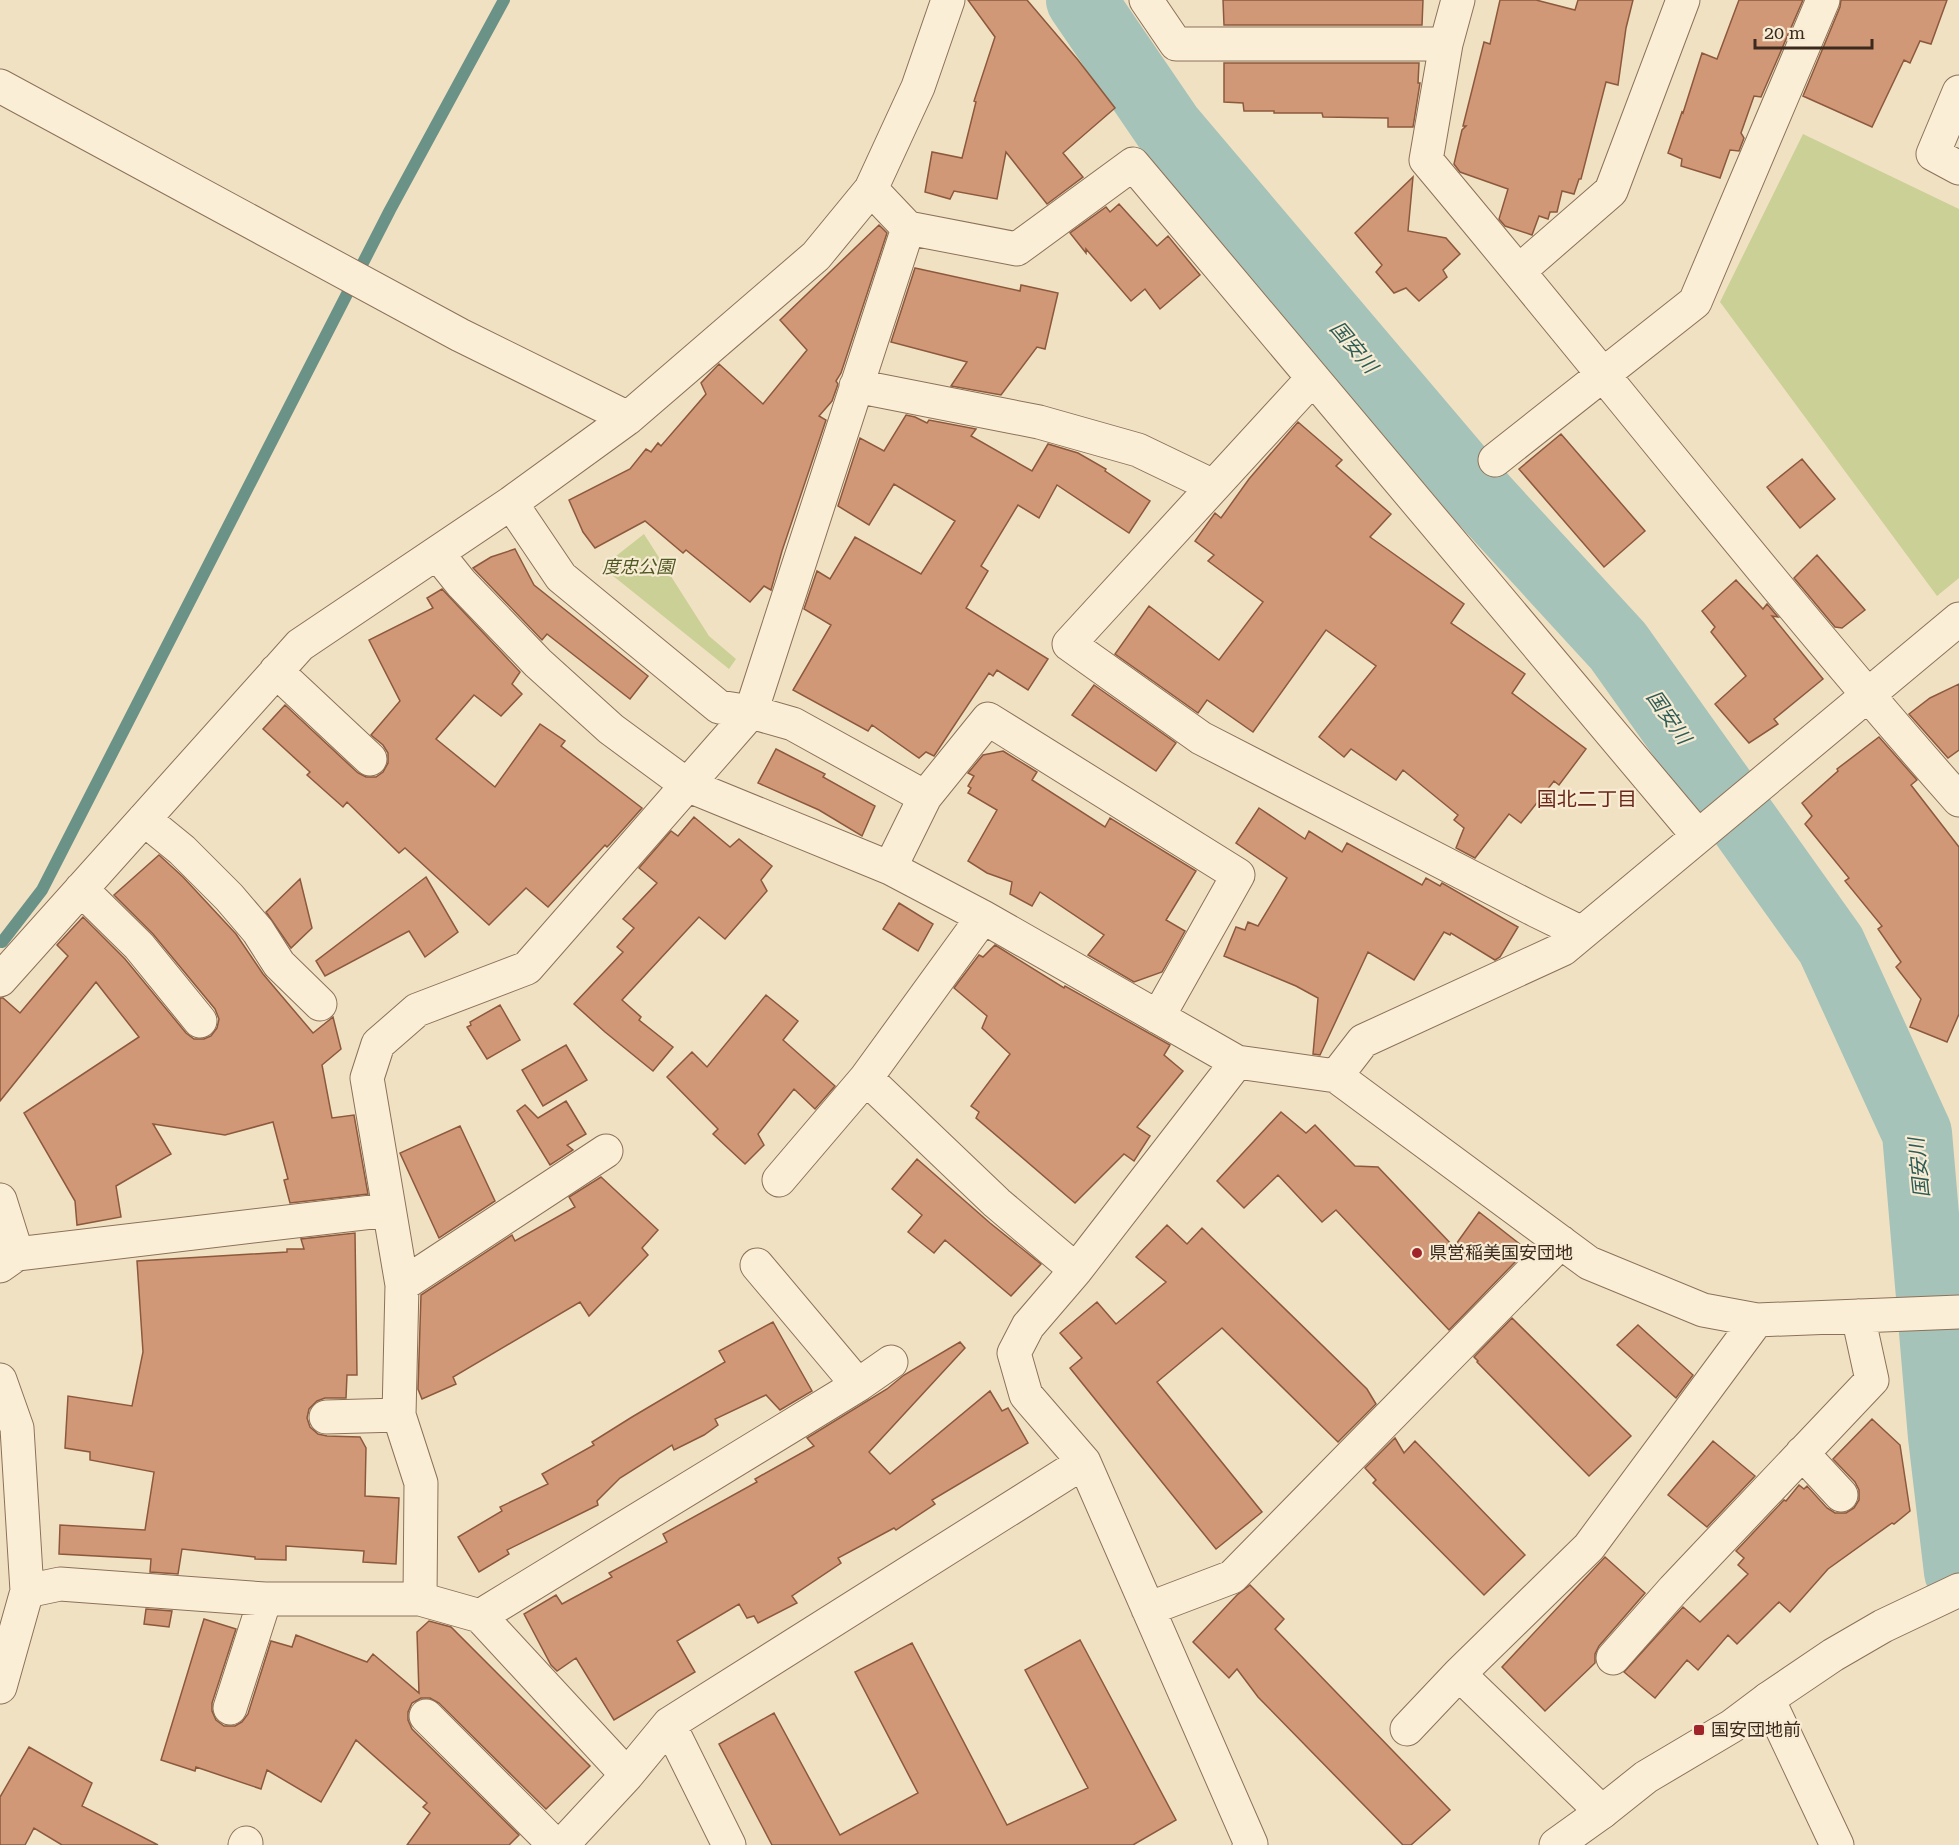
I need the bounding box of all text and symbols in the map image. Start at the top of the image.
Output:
scale bar [1755,12,1872,50]
text: 20 m [1764,22,1805,43]
water label: 国安川 [1326,316,1384,379]
park label: 度忠公園 [602,556,677,577]
water label: 国安川 [1642,686,1697,750]
district label: 国北二丁目 [1537,787,1637,811]
water label: 国安川 [1904,1135,1934,1199]
place label: 県営稲美国安団地 [1429,1242,1573,1263]
marker: 県営稲美国安団地 [1410,1246,1424,1260]
place label: 国安団地前 [1711,1719,1801,1740]
marker: 国安団地前 [1692,1723,1706,1737]

